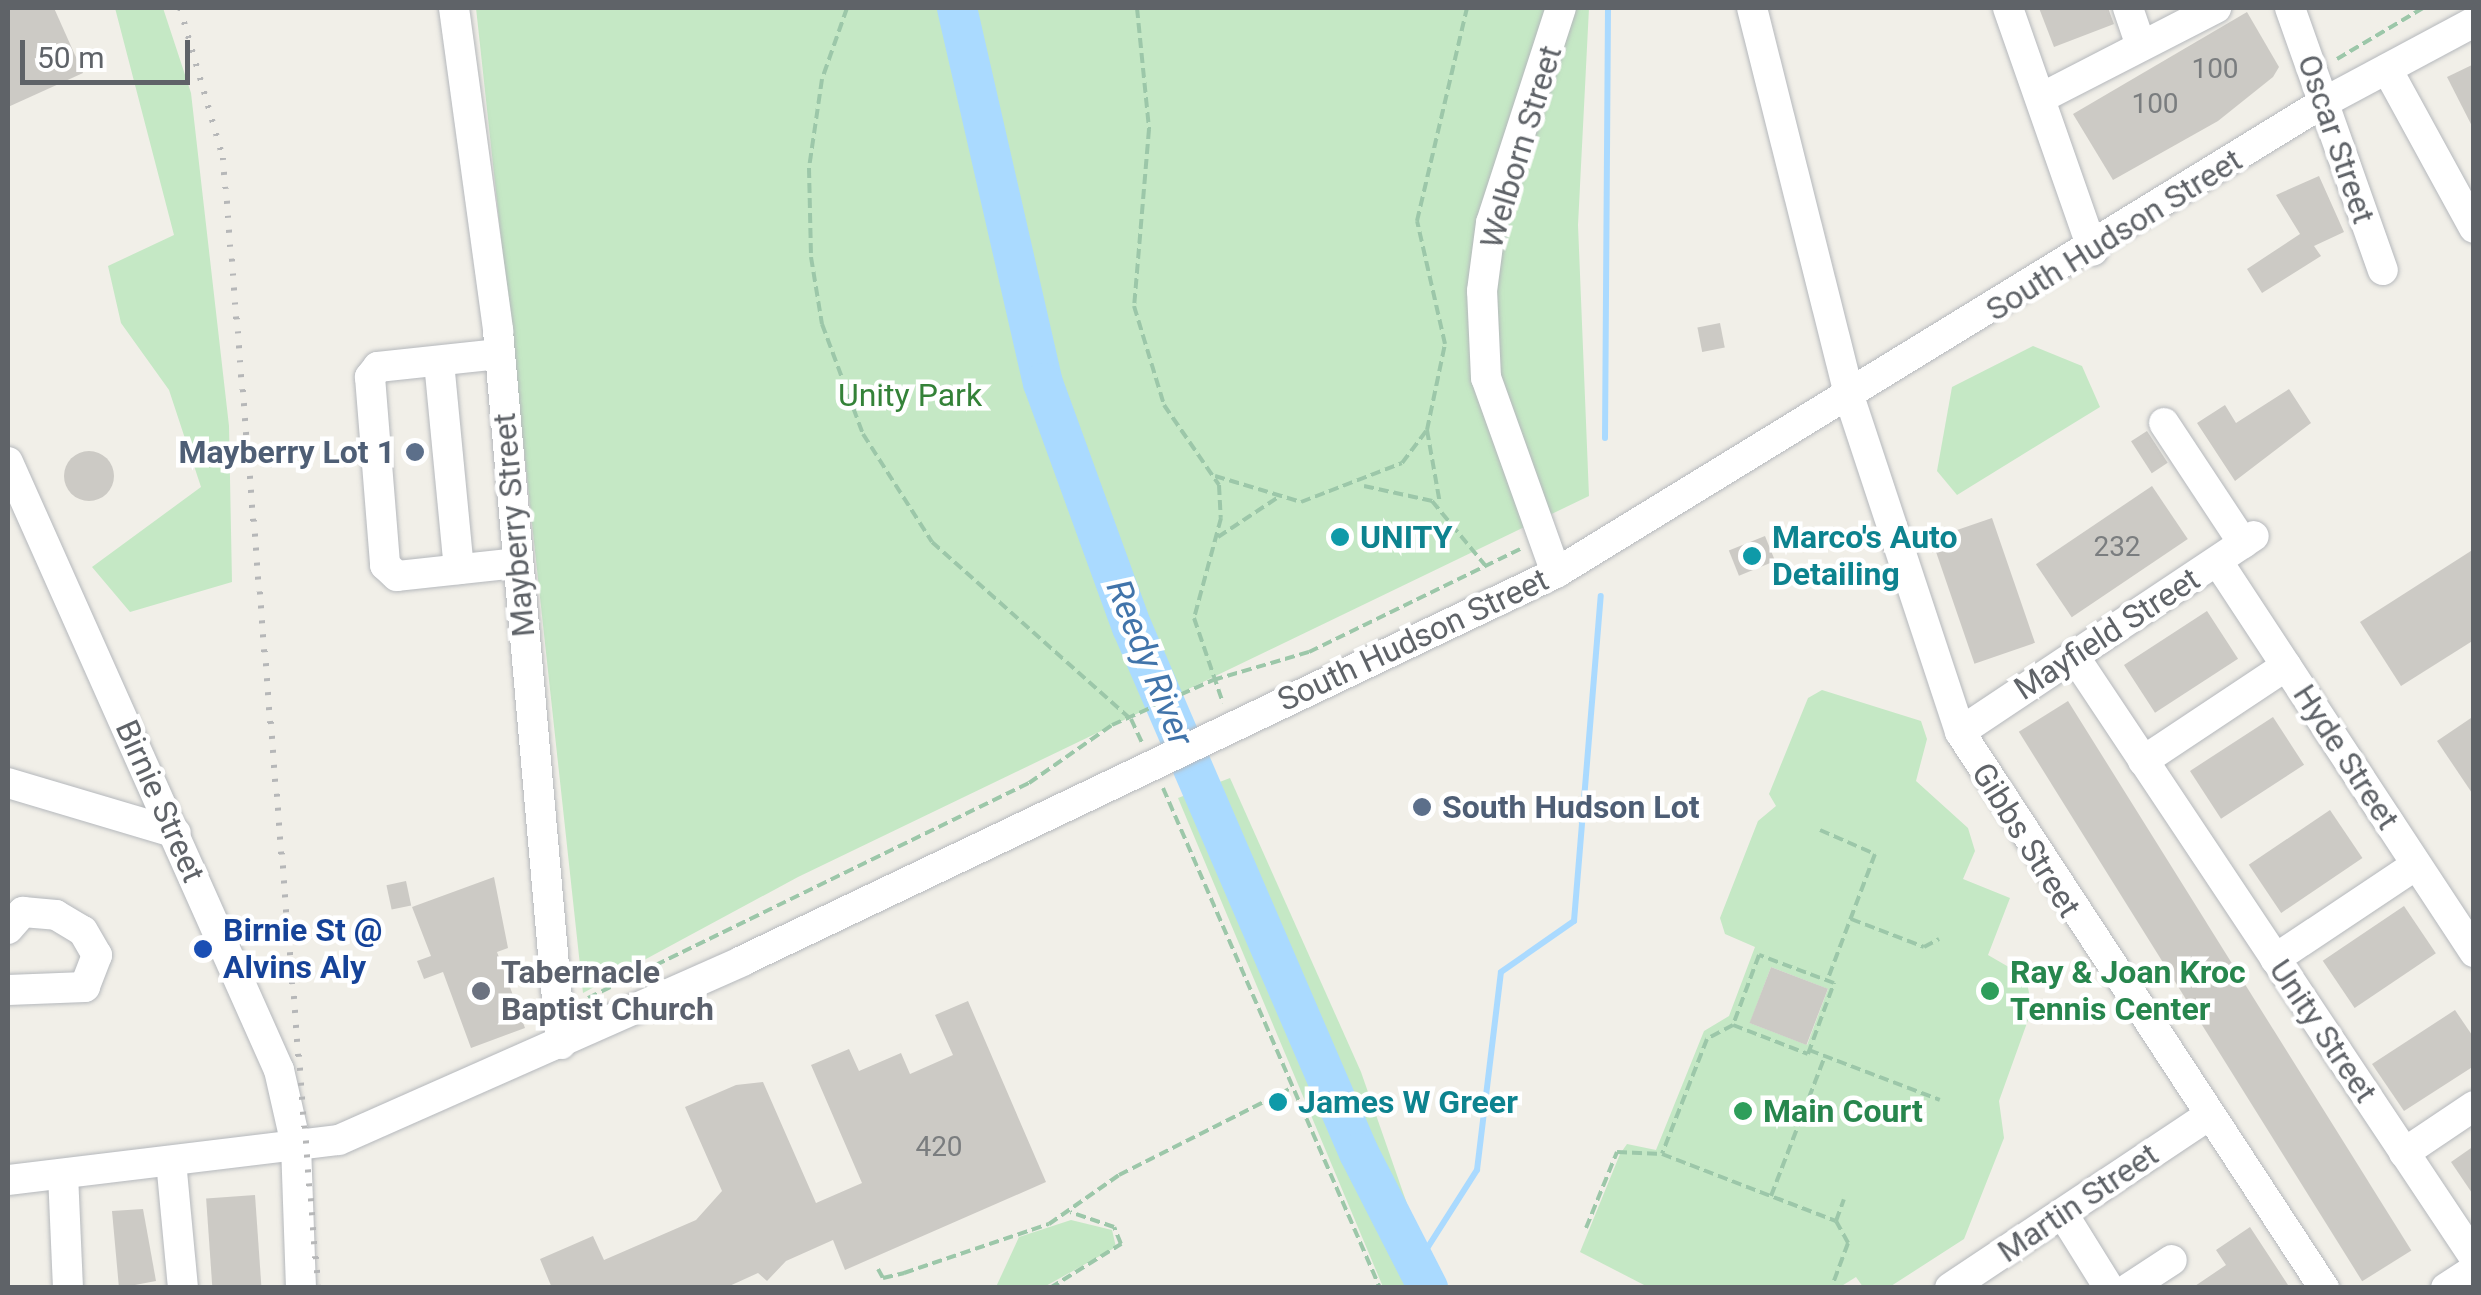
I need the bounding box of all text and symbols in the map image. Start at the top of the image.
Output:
scale bar [25,20,195,82]
text: 50 m [37,40,104,75]
street label: Welborn Street [1472,41,1570,253]
street label: Oscar Street [2289,50,2383,228]
house number: 100 [2191,52,2239,86]
house number: 100 [2131,87,2179,121]
street label: South Hudson Street [1979,141,2249,329]
park label: Unity Park [838,376,982,414]
street label: Mayberry Street [485,411,543,639]
place label: Mayberry Lot 1 [178,433,395,471]
marker: Mayberry Lot 1 [404,441,426,463]
place label: UNITY [1360,518,1452,556]
place label: Marco's Auto Detailing [1772,519,1958,594]
marker: UNITY [1329,526,1351,548]
house number: 232 [2093,530,2141,564]
marker: Marco's Auto Detailing [1741,545,1763,567]
street label: South Hudson Street [1272,560,1554,720]
street label: Mayfield Street [2007,560,2207,708]
water label: Reedy River [1097,574,1201,752]
street label: Hyde Street [2285,677,2407,837]
street label: Birnie Street [107,714,213,888]
street label: Gibbs Street [1964,756,2088,924]
place label: South Hudson Lot [1442,788,1700,826]
marker: South Hudson Lot [1411,796,1433,818]
place label: Birnie St @ Alvins Aly [223,912,382,987]
marker: Birnie St @ Alvins Aly [192,938,214,960]
street label: Unity Street [2261,952,2385,1110]
place label: Tabernacle Baptist Church [501,954,714,1029]
place label: Ray & Joan Kroc Tennis Center [2010,954,2246,1029]
marker: Tabernacle Baptist Church [470,980,492,1002]
marker: Ray & Joan Kroc Tennis Center [1979,980,2001,1002]
place label: James W Greer [1298,1083,1518,1121]
marker: James W Greer [1267,1091,1289,1113]
place label: Main Court [1763,1092,1923,1130]
marker: Main Court [1732,1100,1754,1122]
house number: 420 [915,1130,963,1164]
street label: Martin Street [1990,1135,2166,1271]

